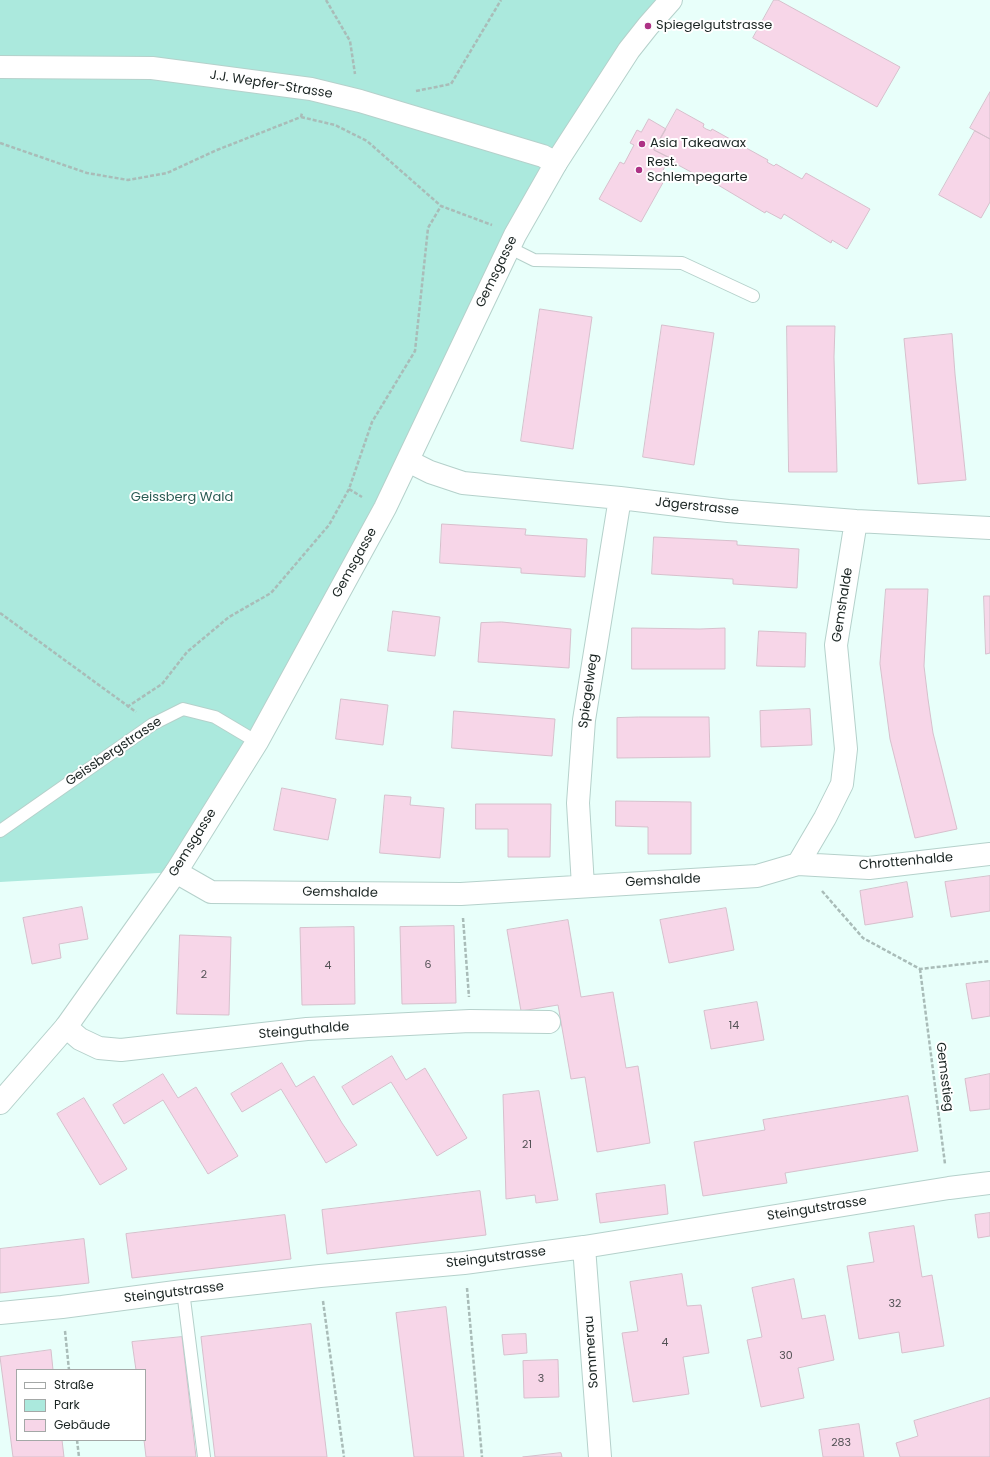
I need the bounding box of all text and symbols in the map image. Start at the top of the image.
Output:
place label: Spiegelgutstrasse [656,18,772,34]
marker: Spiegelgutstrasse [643,21,653,31]
street label: J.J. Wepfer-Strasse [208,68,334,102]
place label: Asia Takeawax [650,136,746,152]
marker: Asia Takeawax [637,139,647,149]
place label: Rest. Schlempegarte [647,155,748,186]
marker: Rest. Schlempegarte [634,165,644,175]
street label: Gemsgasse [473,234,521,310]
park label: Geissberg Wald [131,490,233,506]
street label: Jägerstrasse [654,495,740,519]
street label: Gemsgasse [329,525,381,601]
street label: Gemshalde [829,566,857,644]
street label: Spiegelweg [576,653,602,729]
street label: Geissbergstrasse [63,714,165,790]
street label: Gemsgasse [166,806,220,880]
street label: Chrottenhalde [858,850,954,874]
street label: Gemshalde [625,871,701,891]
street label: Gemshalde [302,885,378,901]
house number: 6 [425,958,431,972]
house number: 4 [325,959,331,973]
house number: 2 [201,968,207,982]
street label: Steinguthalde [258,1019,350,1043]
house number: 14 [729,1019,739,1033]
street label: Gemsstieg [932,1041,956,1113]
house number: 21 [522,1138,532,1152]
street label: Steingutstrasse [766,1193,868,1225]
street label: Steingutstrasse [445,1244,547,1272]
street label: Steingutstrasse [123,1279,225,1307]
house number: 32 [889,1297,901,1311]
street label: Sommerau [582,1315,602,1389]
house number: 4 [662,1336,668,1350]
house number: 30 [779,1349,793,1363]
legend [16,1369,146,1441]
house number: 3 [538,1372,544,1386]
text: Straße [54,1376,94,1393]
text: Park [54,1396,80,1413]
text: Gebäude [54,1416,110,1433]
house number: 283 [831,1436,851,1450]

